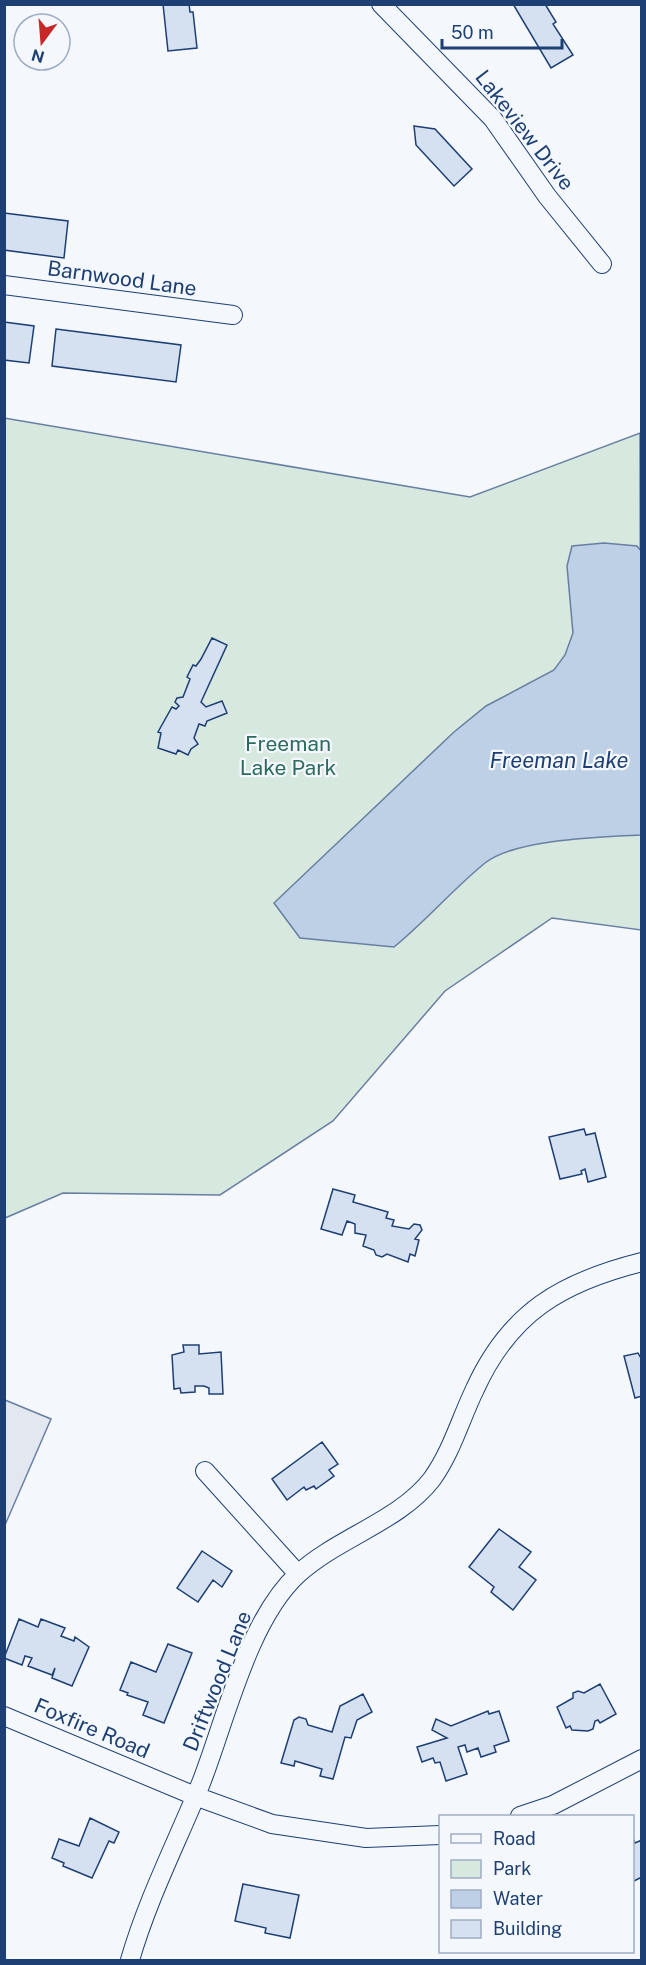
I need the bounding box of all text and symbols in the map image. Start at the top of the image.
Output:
north arrow [12,12,72,72]
scale bar [442,12,562,50]
text: 50 m [451,22,494,43]
text: N [29,45,47,67]
street label: Lakeview Drive [470,65,580,195]
street label: Barnwood Lane [46,255,198,301]
park label: Freeman Lake Park [240,731,336,780]
water label: Freeman Lake [489,747,629,773]
street label: Driftwood Lane [178,1607,256,1755]
street label: Foxfire Road [31,1692,153,1764]
legend [439,1815,634,1953]
text: Road [493,1828,536,1849]
text: Park [493,1858,531,1879]
text: Water [493,1888,543,1909]
text: Building [493,1918,562,1939]

